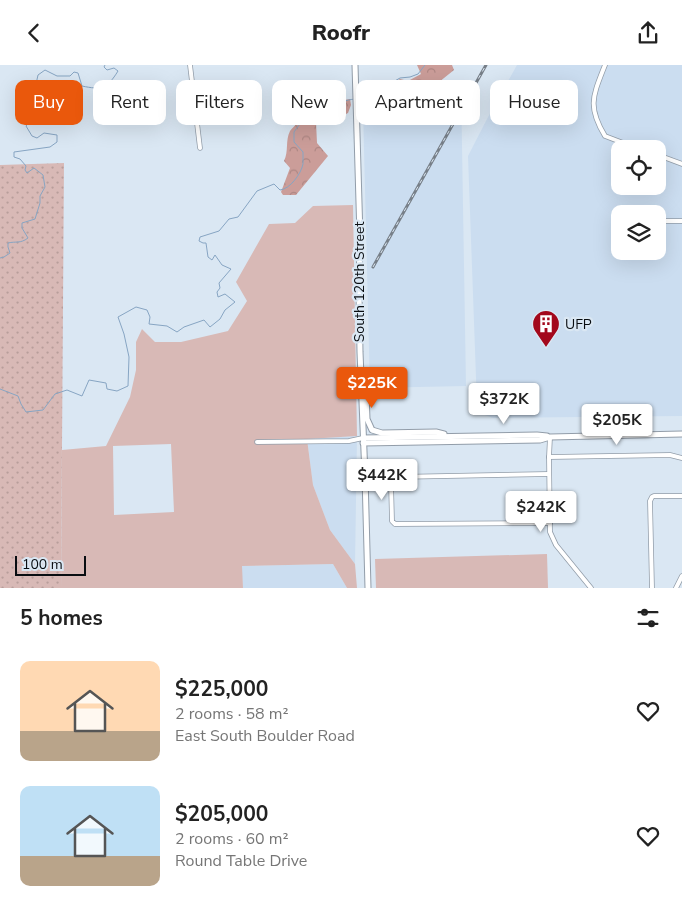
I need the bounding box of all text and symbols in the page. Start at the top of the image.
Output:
text: Roofr [312,18,370,48]
icon: back [20,19,48,47]
icon: share [634,19,662,47]
chip: Buy [15,80,83,125]
chip: Rent [93,80,166,125]
chip: Filters [176,80,262,125]
chip: New [272,80,346,125]
chip: Apartment [356,80,480,125]
chip: House [490,80,578,125]
map controls [611,140,666,260]
button: locate [611,140,666,195]
button: layers [611,205,666,260]
street label: South 120th Street [350,222,369,342]
building icon: UFP [531,309,561,348]
place label: UFP [565,315,592,334]
pin: $225K [337,367,407,409]
text: $225K [347,372,397,394]
pin: $372K [469,383,539,425]
text: $372K [479,388,529,410]
pin: $205K [582,403,652,446]
text: $205K [592,409,642,431]
pin: $442K [347,459,417,501]
text: $442K [357,464,407,486]
pin: $242K [506,491,576,533]
text: $242K [516,496,566,518]
scale bar [15,553,86,576]
text: 100 m [22,555,63,574]
text: 5 homes [20,604,103,632]
icon: filters [634,604,662,632]
text: $225,000 [175,675,268,703]
icon: home [60,681,120,741]
icon: heart [634,697,662,725]
text: 2 rooms · 58 m² [175,703,288,725]
text: East South Boulder Road [175,725,355,747]
text: $205,000 [175,800,268,828]
icon: home [60,806,120,866]
icon: heart [634,822,662,850]
text: 2 rooms · 60 m² [175,828,288,850]
text: Round Table Drive [175,850,307,872]

